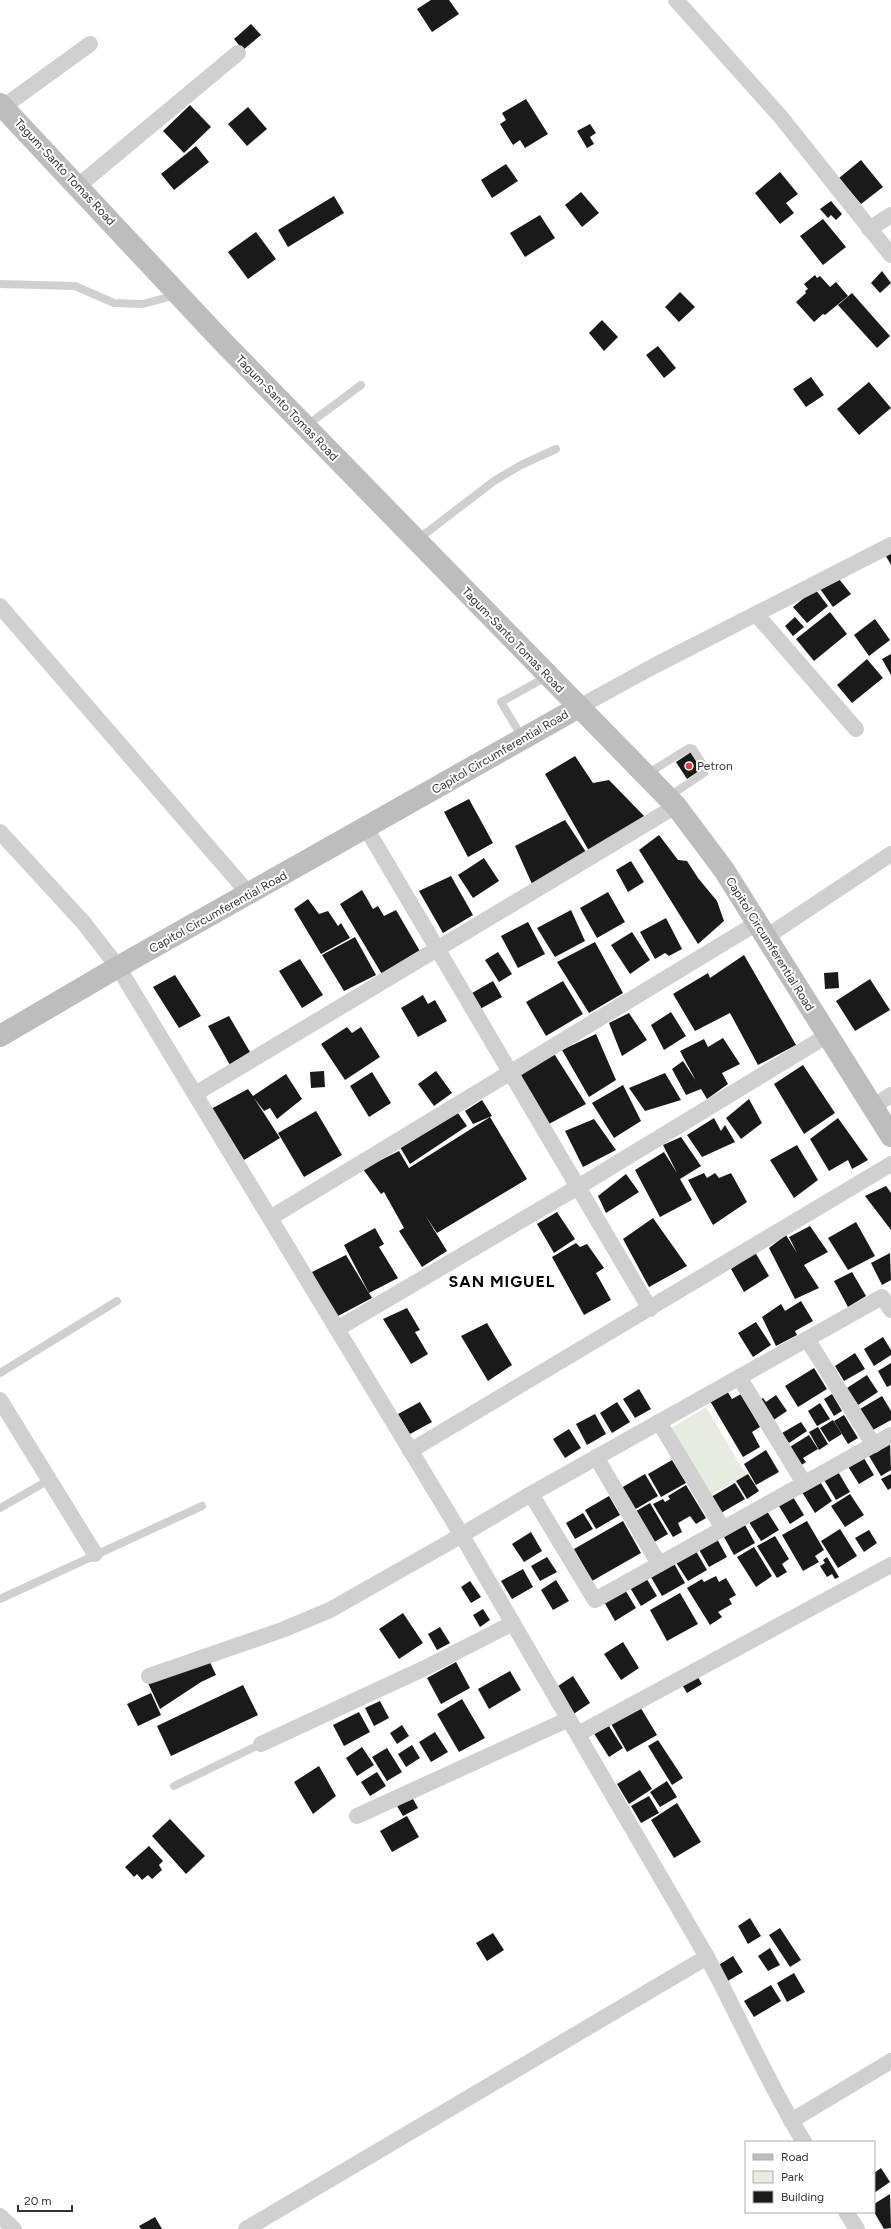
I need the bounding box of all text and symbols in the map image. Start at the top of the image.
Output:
street label: Tagum-Santo Tomas Road [12,116,118,228]
street label: Tagum-Santo Tomas Road [233,352,341,464]
street label: Tagum-Santo Tomas Road [459,584,567,696]
street label: Capitol Circumferential Road [429,707,571,797]
place label: Petron [697,759,733,773]
marker: Petron [684,761,694,771]
street label: Capitol Circumferential Road [147,868,289,956]
street label: Capitol Circumferential Road [723,874,817,1014]
district label: SAN MIGUEL [449,1272,555,1291]
legend [745,2141,875,2213]
text: Road [781,2150,809,2164]
text: Park [781,2170,804,2184]
scale bar [18,2187,72,2213]
text: Building [781,2190,824,2204]
text: 20 m [24,2194,52,2208]

